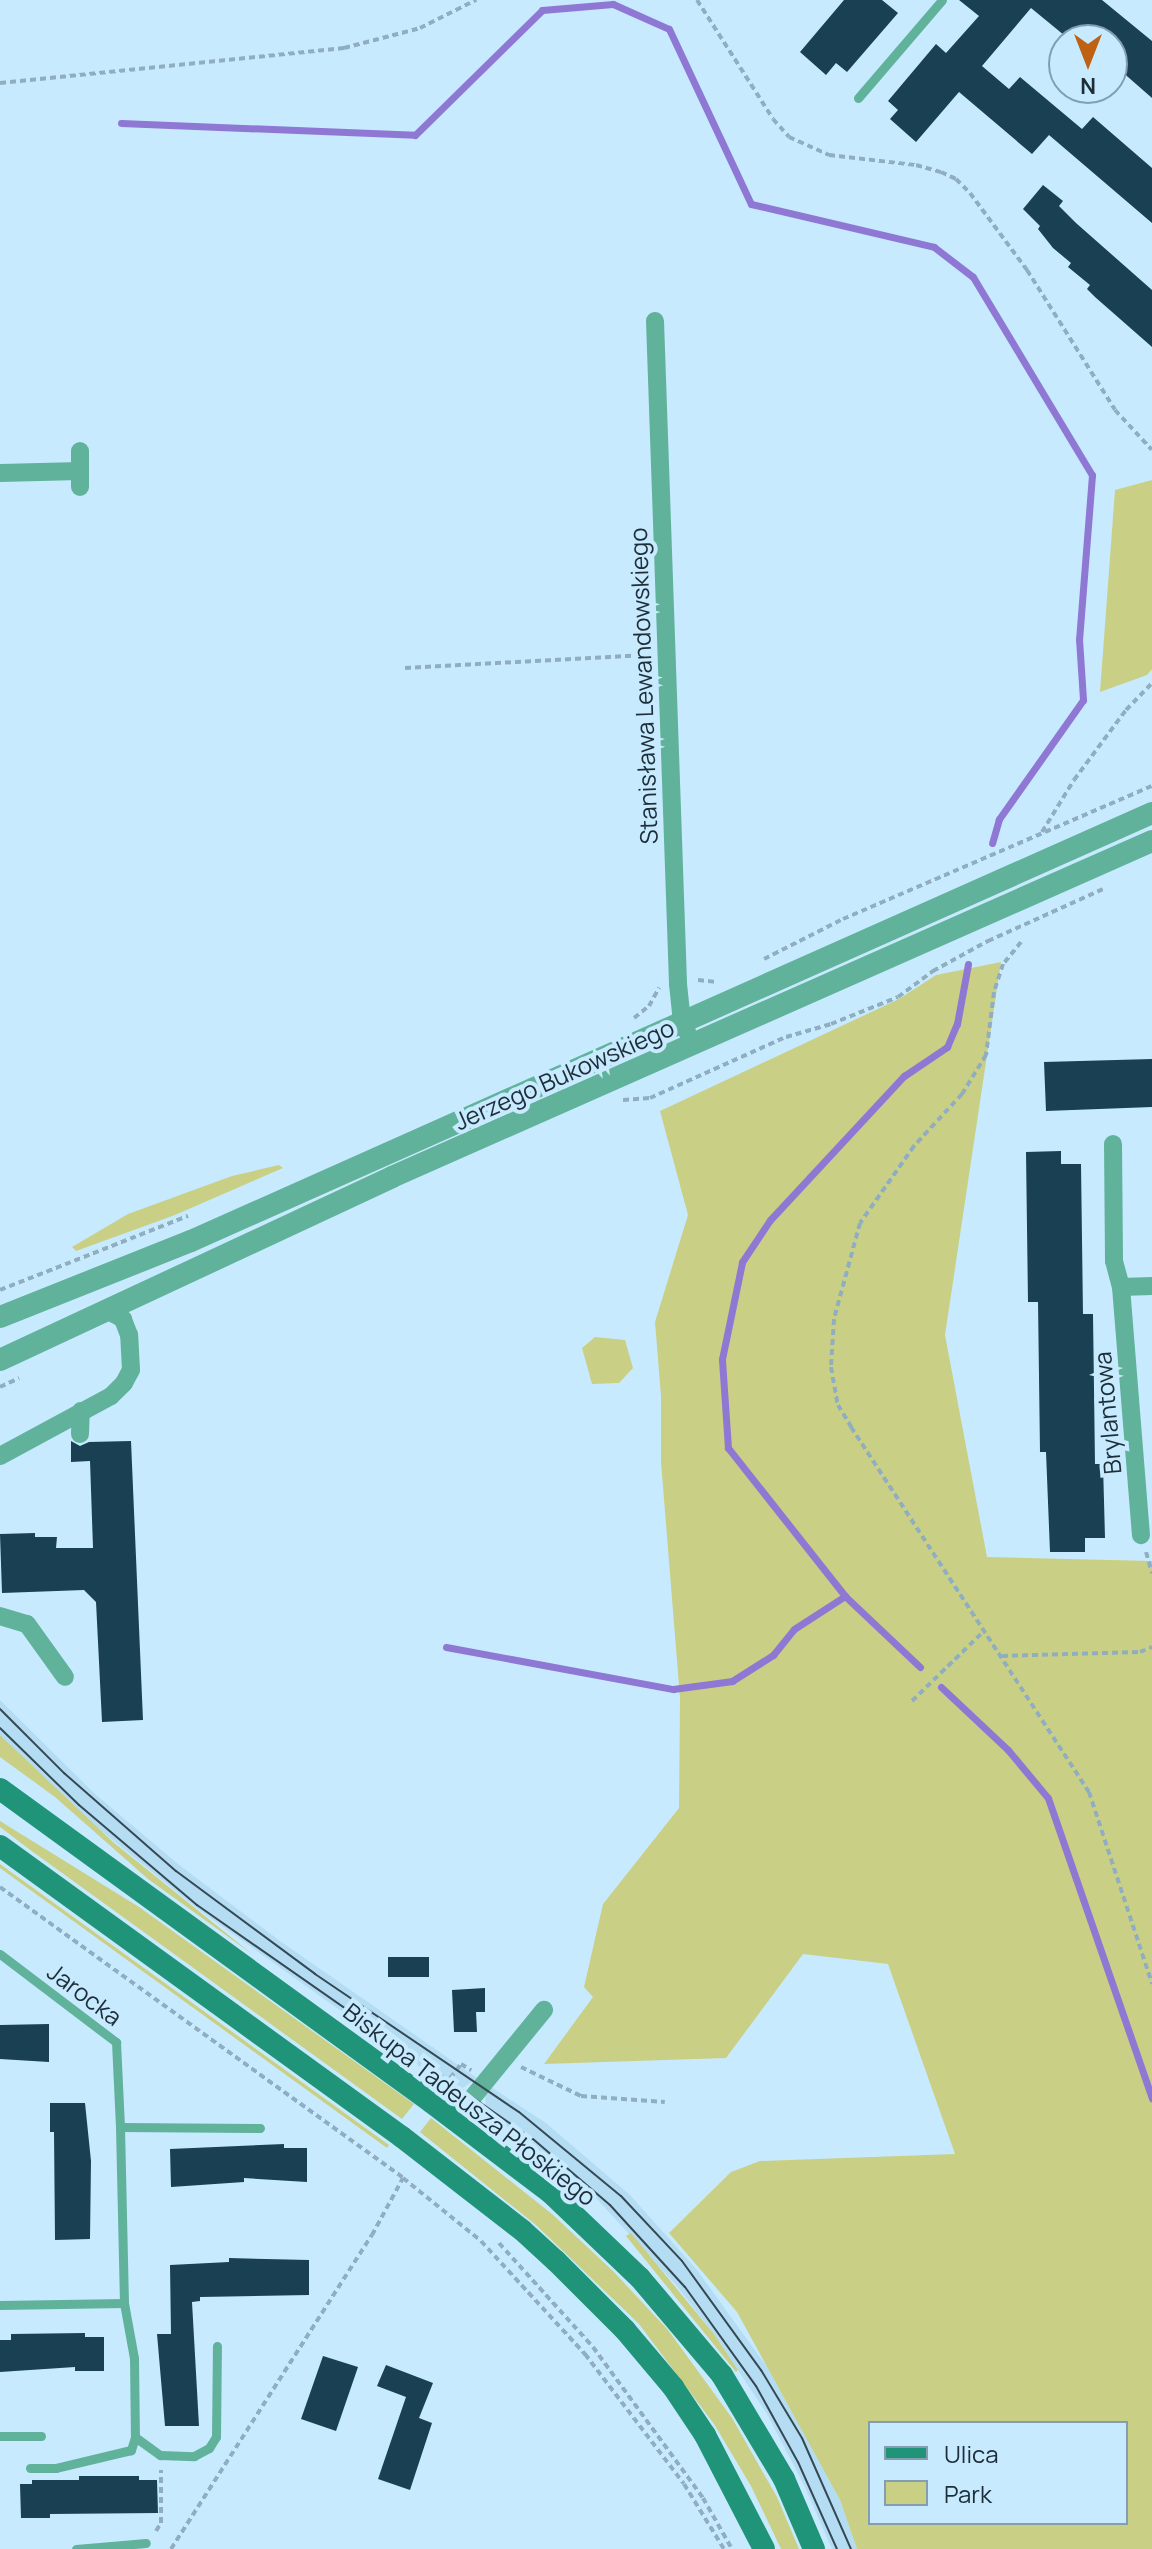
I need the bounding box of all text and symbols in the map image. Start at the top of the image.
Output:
north arrow [1048,24,1128,104]
text: N [1080,71,1096,101]
street label: Stanisława Lewandowskiego [623,527,663,845]
street label: Jerzego Bukowskiego [450,1013,678,1135]
street label: Brylantowa [1087,1351,1127,1475]
street label: Jarocka [42,1957,128,2031]
street label: Biskupa Tadeusza Płoskiego [338,1997,602,2211]
legend [868,2421,1128,2525]
text: Ulica [944,2437,999,2470]
text: Park [944,2477,992,2510]

